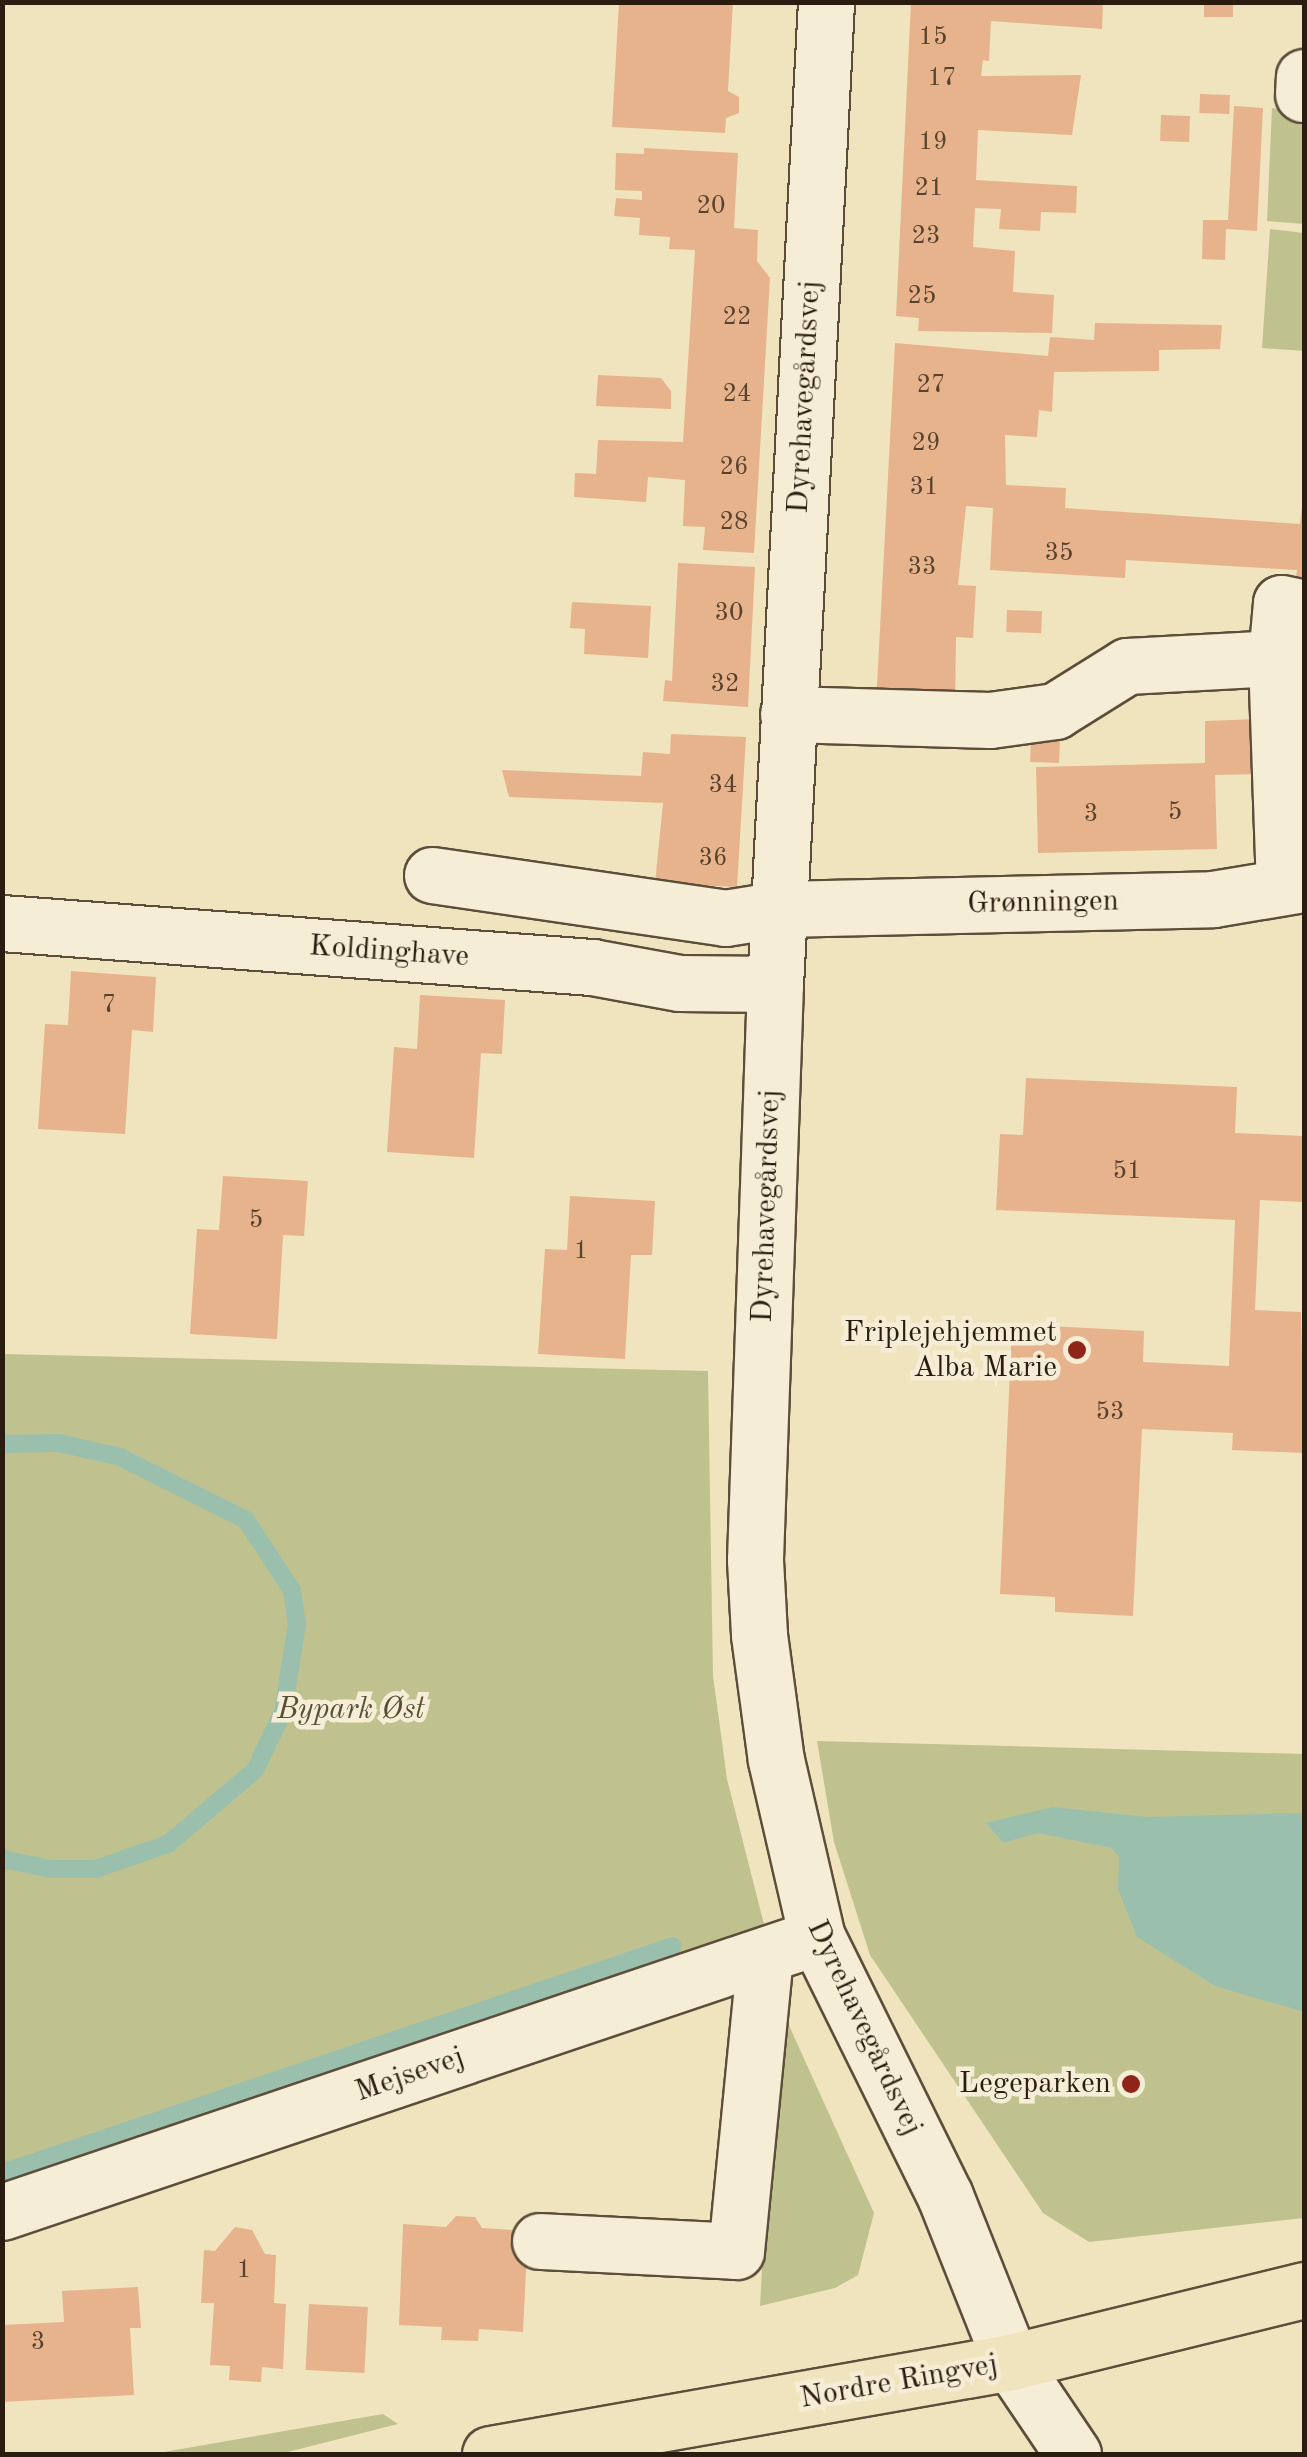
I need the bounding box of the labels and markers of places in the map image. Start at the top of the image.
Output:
place label: Friplejehjemmet Alba Marie [844,1315,1057,1386]
marker: Friplejehjemmet Alba Marie [1066,1339,1088,1361]
place label: Legeparken [959,2066,1111,2102]
marker: Legeparken [1120,2073,1142,2095]

